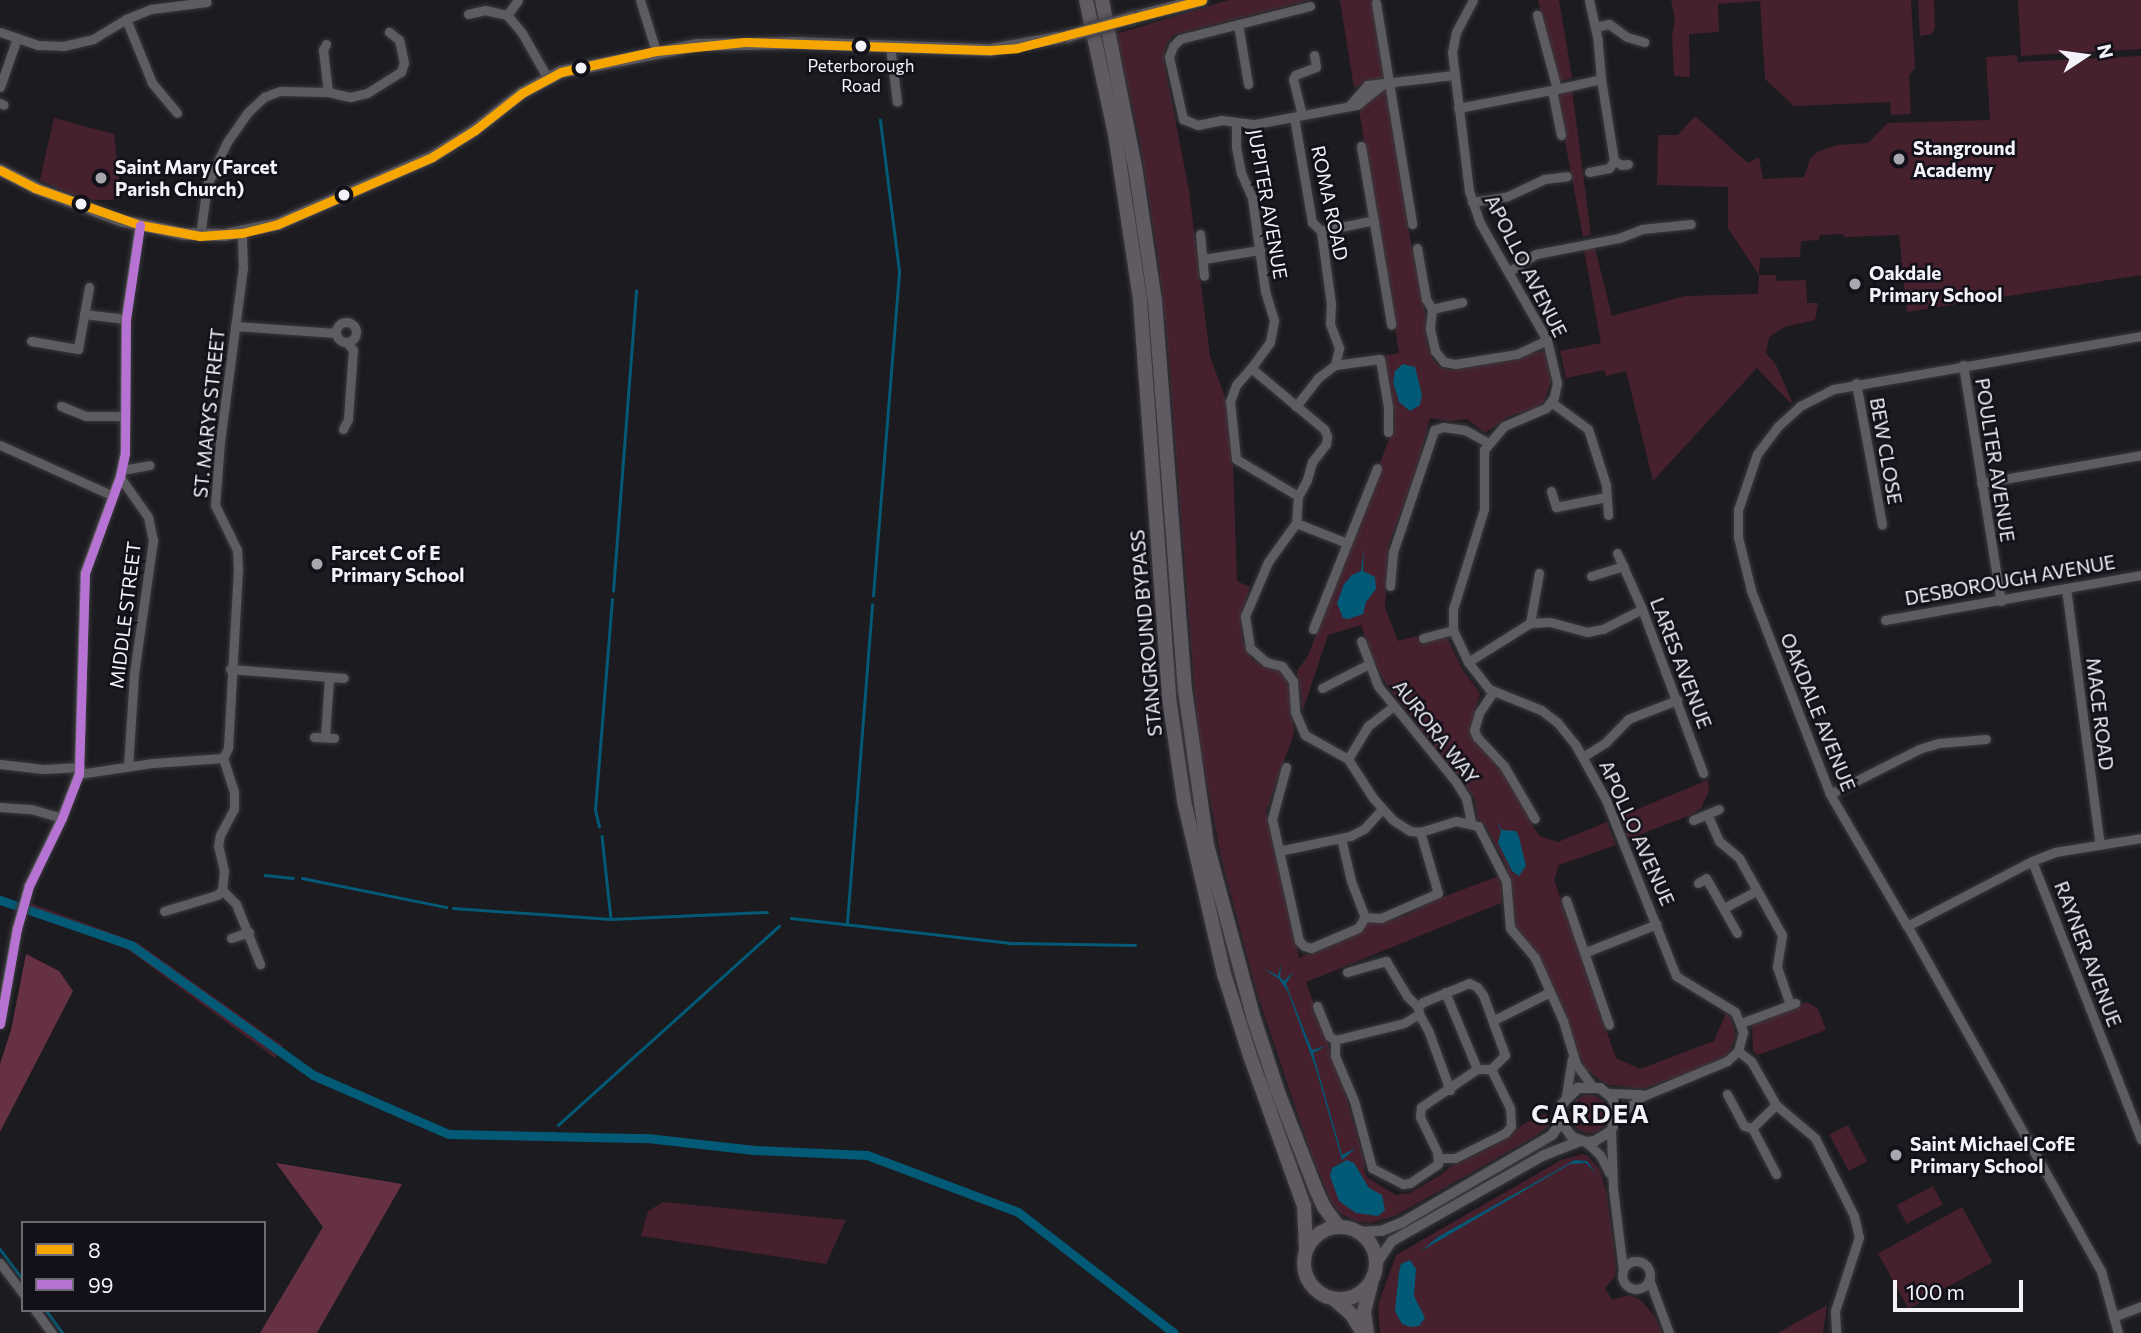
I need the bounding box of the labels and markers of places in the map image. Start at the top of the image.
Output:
marker: Peterborough Road [854,39,868,53]
place label: Peterborough Road [807,56,915,96]
unlabelled marker [574,61,588,75]
place label: Stanground Academy [1913,137,2016,181]
marker: Stanground Academy [1891,151,1907,167]
place label: Saint Mary (Farcet Parish Church) [115,156,278,200]
marker: Saint Mary (Farcet Parish Church) [93,170,109,186]
unlabelled marker [337,188,351,202]
unlabelled marker [74,197,88,211]
place label: Oakdale Primary School [1869,262,2002,306]
marker: Oakdale Primary School [1847,276,1863,292]
place label: Farcet C of E Primary School [331,542,464,586]
marker: Farcet C of E Primary School [309,556,325,572]
place label: Saint Michael CofE Primary School [1910,1133,2075,1177]
marker: Saint Michael CofE Primary School [1888,1147,1904,1163]

